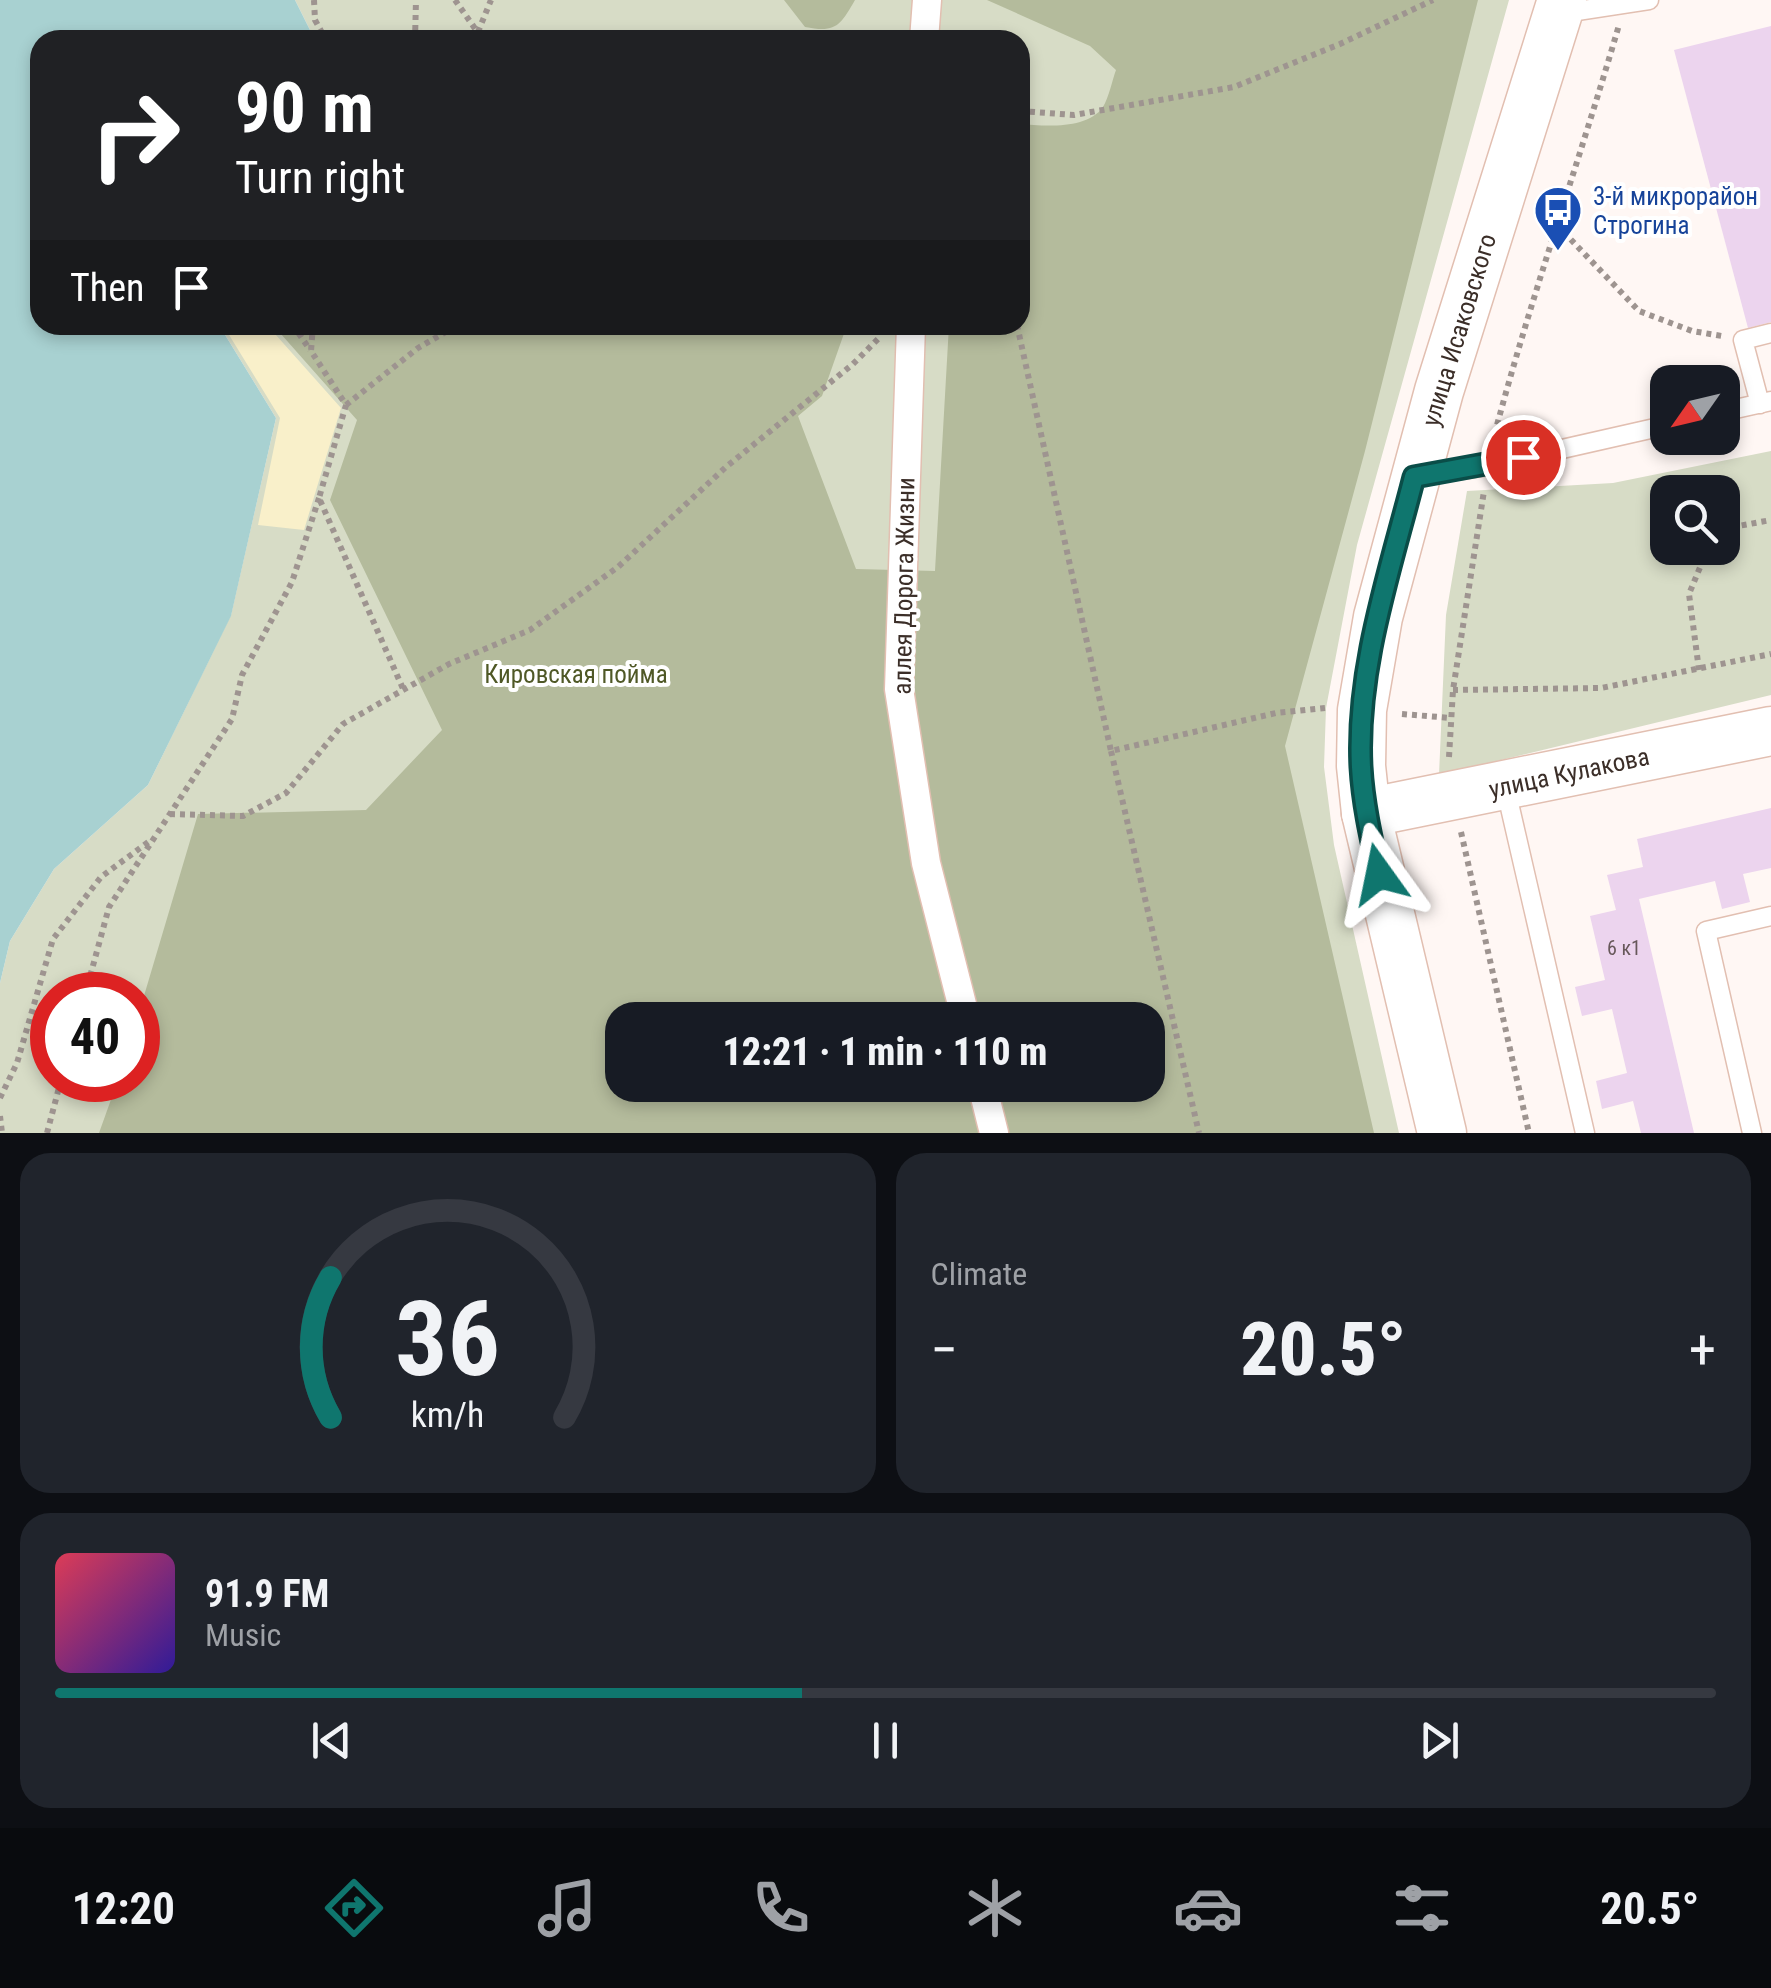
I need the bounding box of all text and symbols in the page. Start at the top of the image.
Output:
text: 90 m [235,67,374,149]
icon: right [70,70,200,200]
text: Turn right [235,151,405,204]
place label: 3-й микрорайон Строгина [1593,182,1758,240]
bus stop icon: 3-й микрорайон Строгина [1532,184,1584,252]
street label: улица Исаковского [1416,230,1502,430]
icon: arrive [164,260,219,315]
text: Then [70,266,144,310]
north arrow [1650,365,1740,455]
map controls [1650,365,1740,565]
pin [1481,415,1566,500]
icon: arrive [1496,430,1551,485]
button: search [1650,475,1740,565]
street label: аллея Дорога Жизни [888,477,920,695]
park label: Кировская пойма [484,660,668,689]
street label: улица Кулакова [1486,742,1652,804]
position arrow [1327,822,1431,926]
house number: 6 к1 [1607,936,1641,960]
speed limit sign: 40 [30,972,160,1102]
text: 12:21 · 1 min · 110 m [723,1030,1047,1074]
text: Climate [931,1255,1027,1293]
text: 36 [395,1279,500,1400]
text: 20.5° [1240,1305,1406,1393]
text: − [931,1318,958,1382]
text: + [1689,1318,1716,1382]
text: km/h [411,1394,485,1436]
text: 91.9 FM [205,1572,329,1616]
text: Music [205,1616,281,1654]
icon: previous [304,1713,359,1768]
icon: pause [858,1713,913,1768]
icon: next [1412,1713,1467,1768]
icon: directions [319,1873,389,1943]
icon: music [532,1873,602,1943]
icon: phone [746,1873,816,1943]
icon: climate [960,1873,1030,1943]
icon: car [1173,1873,1243,1943]
icon: filters [1387,1873,1457,1943]
text: 12:20 [72,1882,175,1935]
text: 20.5° [1600,1882,1699,1935]

